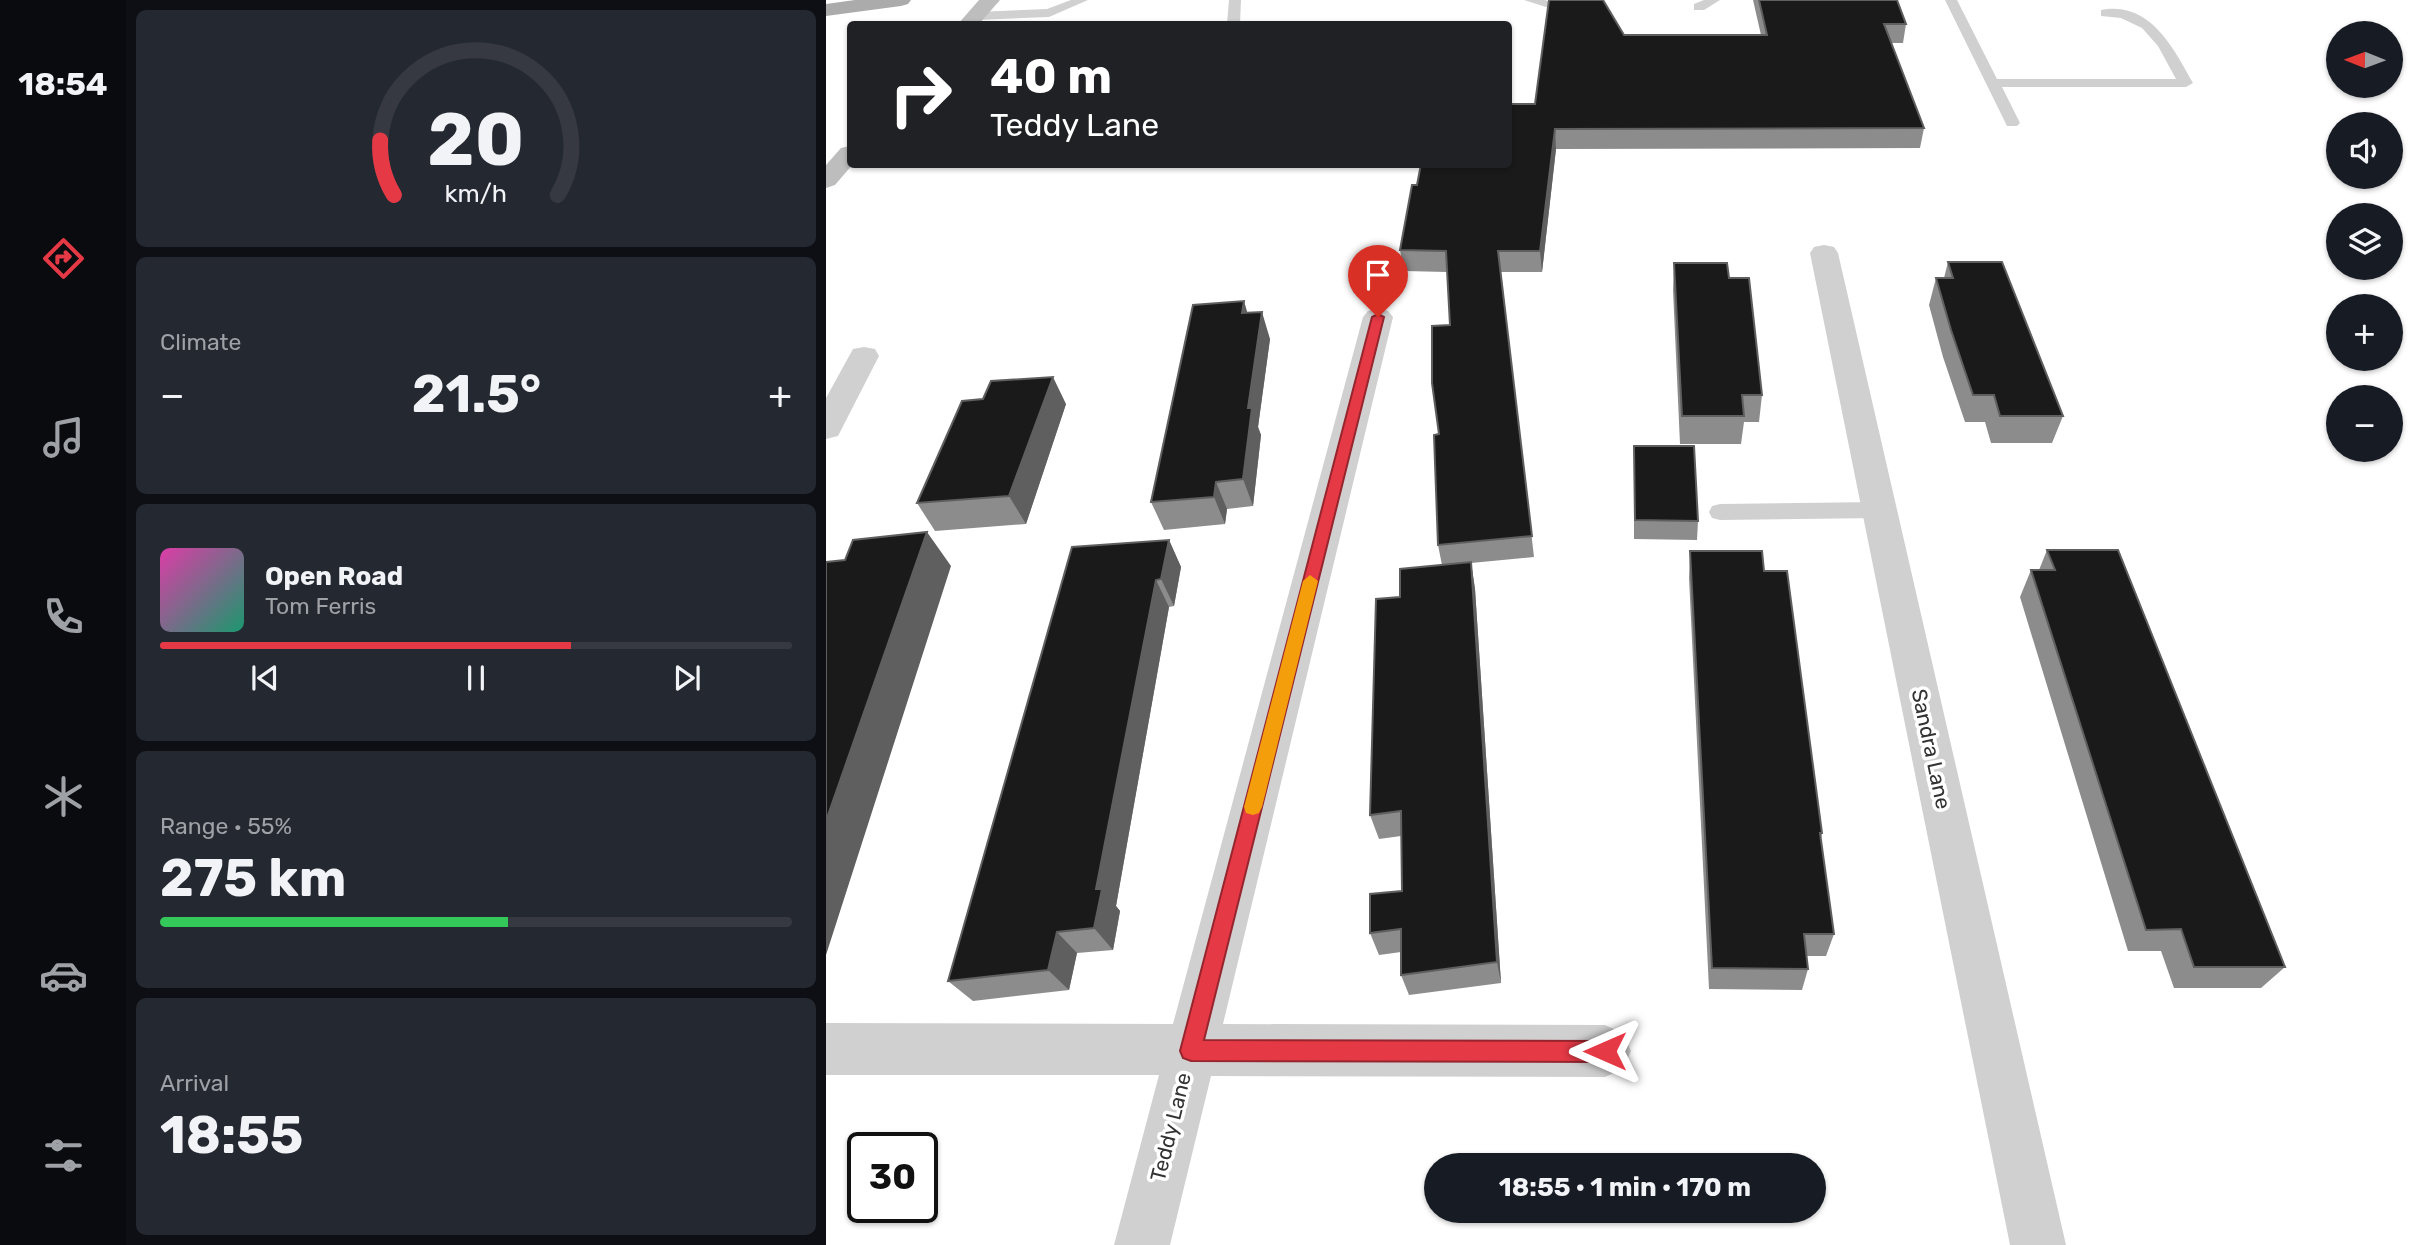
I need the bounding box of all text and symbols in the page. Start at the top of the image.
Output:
north arrow [2326,21,2403,98]
map controls [2326,21,2403,462]
text: 40 m [990,47,1112,105]
icon: right [875,49,966,140]
text: 18:54 [18,65,108,103]
text: 20 [428,97,524,183]
text: Teddy Lane [990,106,1159,144]
button: sound [2326,112,2403,189]
text: km/h [445,178,507,207]
button: layers [2326,203,2403,280]
icon: directions [39,234,88,283]
pin [1348,245,1408,317]
icon: arrive [1359,256,1397,294]
button: + [2326,294,2403,371]
text: Climate [160,328,241,356]
text: 21.5° [412,363,541,425]
text: − [160,372,185,418]
text: + [768,372,792,418]
button: − [2326,385,2403,462]
icon: music [39,413,88,462]
text: Open Road [265,561,403,592]
icon: phone [39,592,88,641]
text: Tom Ferris [265,592,376,620]
icon: previous [246,659,284,697]
icon: pause [457,659,495,697]
icon: next [668,659,706,697]
street label: Sandra Lane [1907,686,1956,811]
icon: climate [39,772,88,821]
text: Range · 55% [160,812,292,840]
text: 275 km [160,847,346,909]
icon: car [39,951,88,1000]
position arrow [1568,1014,1642,1088]
text: Arrival [160,1069,229,1097]
street label: Teddy Lane [1145,1070,1196,1184]
text: 18:55 [160,1104,303,1166]
icon: filters [39,1131,88,1180]
speed limit sign: 30 [847,1132,938,1223]
text: 18:55 · 1 min · 170 m [1499,1172,1751,1203]

